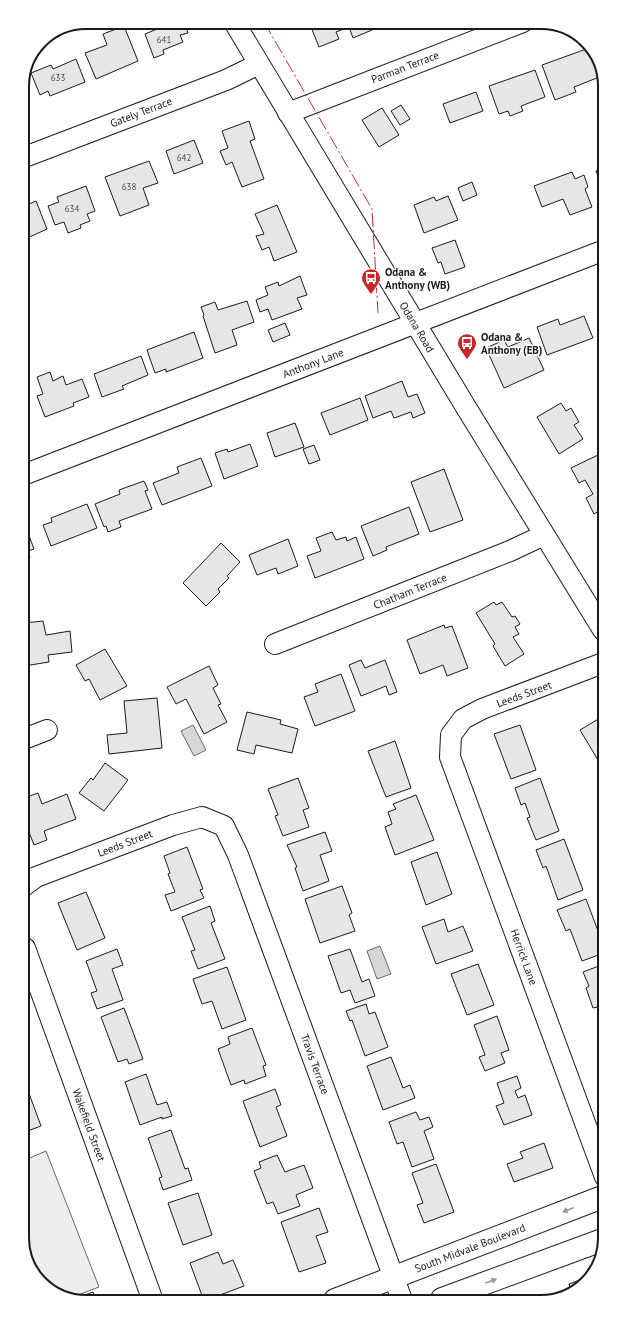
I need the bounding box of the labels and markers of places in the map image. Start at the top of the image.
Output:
place label: Odana & Anthony (WB) [385,265,450,292]
bus stop icon: Odana & Anthony (WB) [360,267,382,295]
place label: Odana & Anthony (EB) [481,330,542,357]
bus stop icon: Odana & Anthony (EB) [456,332,478,360]

